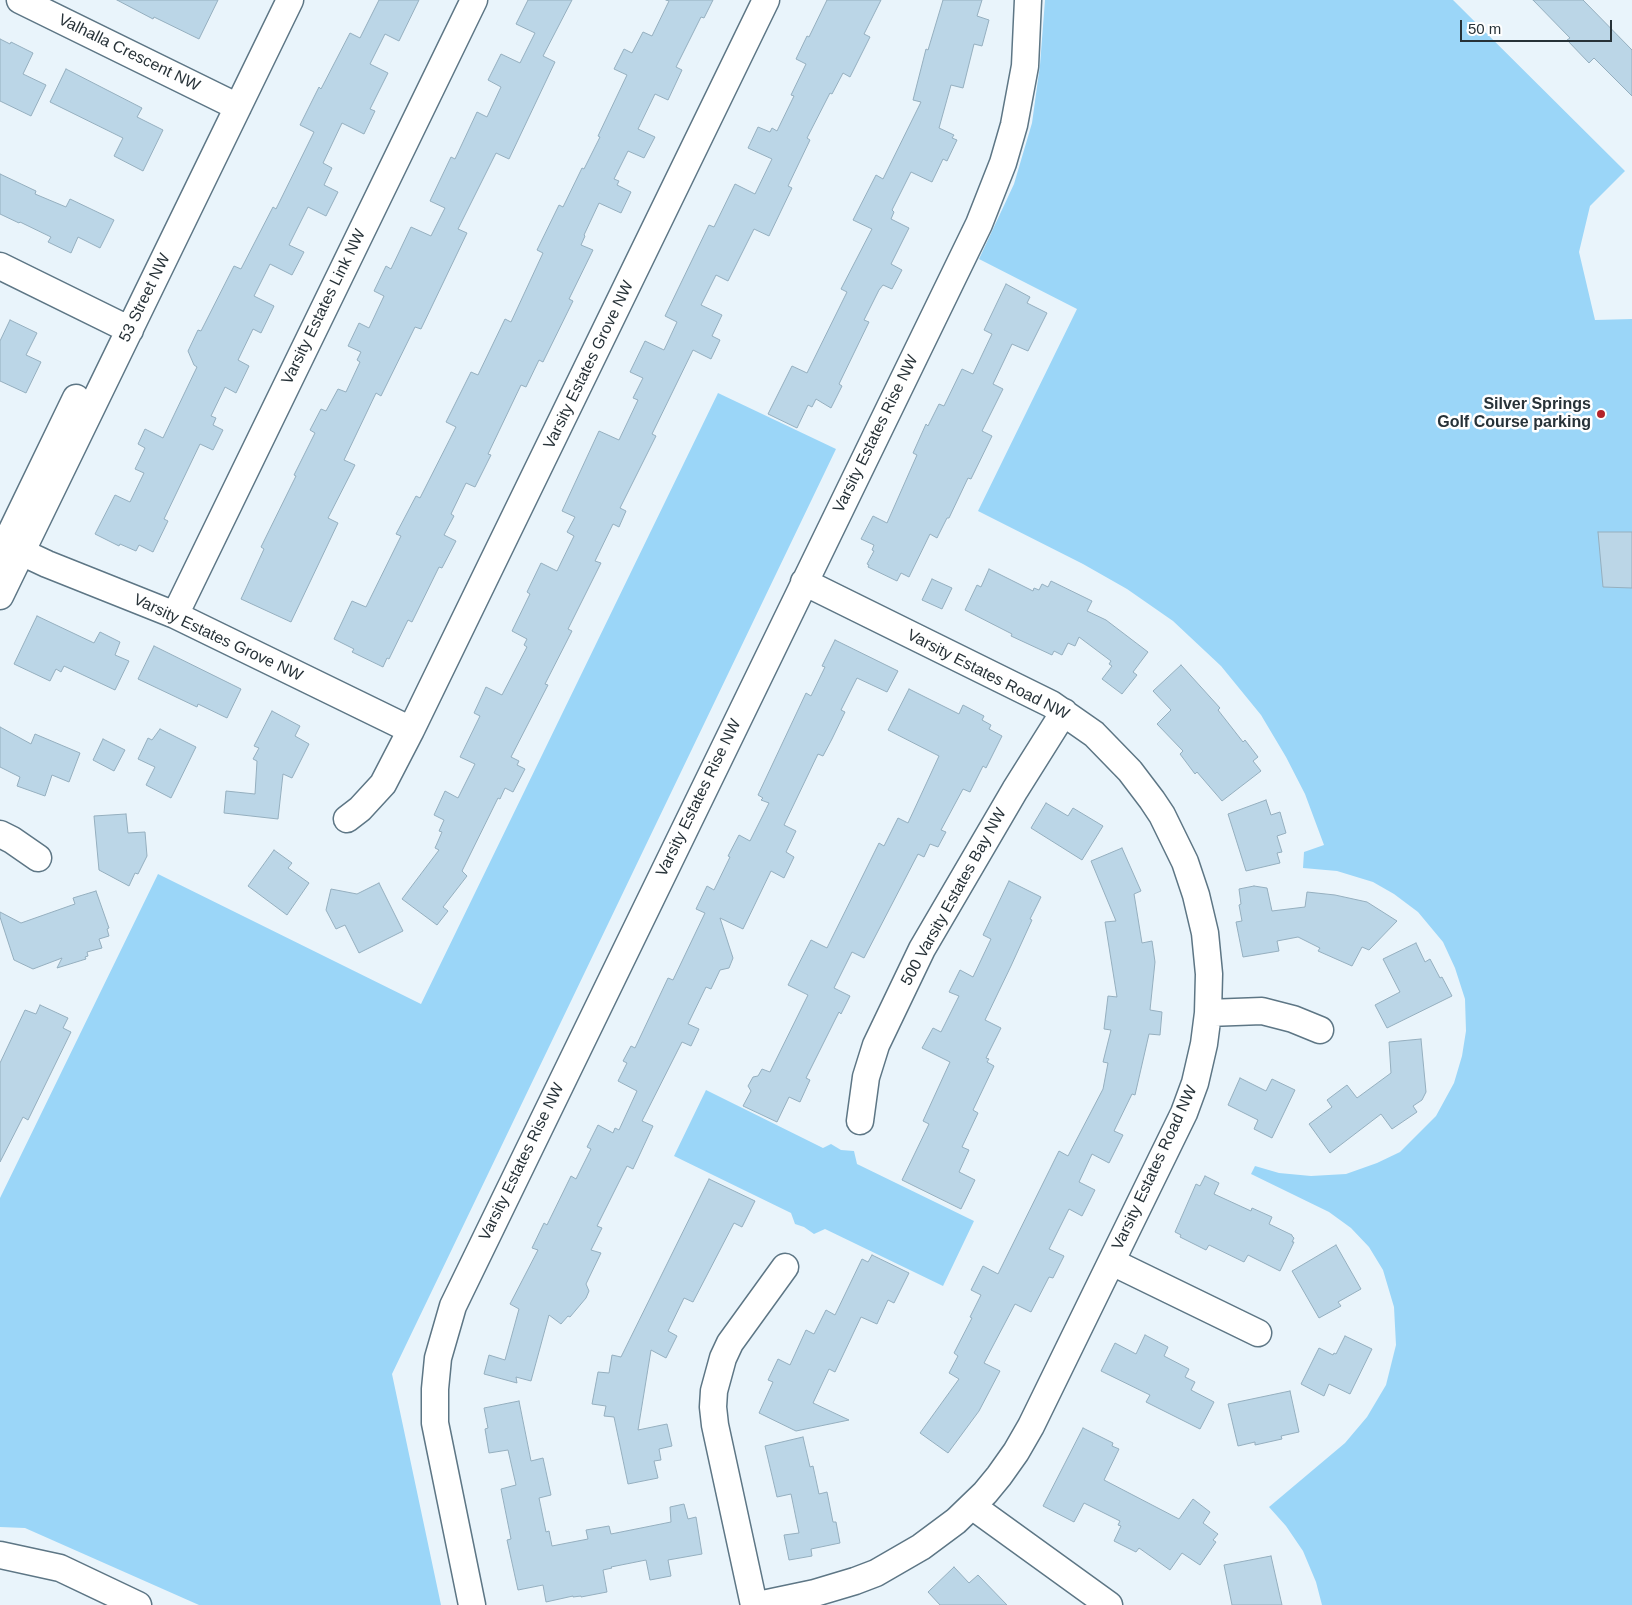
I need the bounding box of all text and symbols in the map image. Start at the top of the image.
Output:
street label: Valhalla Crescent NW [55,10,203,96]
scale bar [1462,10,1614,42]
text: 50 m [1468,20,1501,37]
street label: Varsity Estates Link NW [278,226,370,388]
street label: 53 Street NW [115,251,175,345]
street label: Varsity Estates Grove NW [540,278,638,452]
street label: Varsity Estates Rise NW [829,352,923,516]
place label: Silver Springs Golf Course parking [1437,395,1591,433]
marker: Silver Springs Golf Course parking [1595,408,1607,420]
street label: Varsity Estates Grove NW [130,590,306,686]
street label: Varsity Estates Road NW [904,626,1072,724]
street label: Varsity Estates Rise NW [652,716,746,880]
street label: 500 Varsity Estates Bay NW [897,805,1011,989]
street label: Varsity Estates Rise NW [475,1080,569,1244]
street label: Varsity Estates Road NW [1108,1083,1202,1253]

